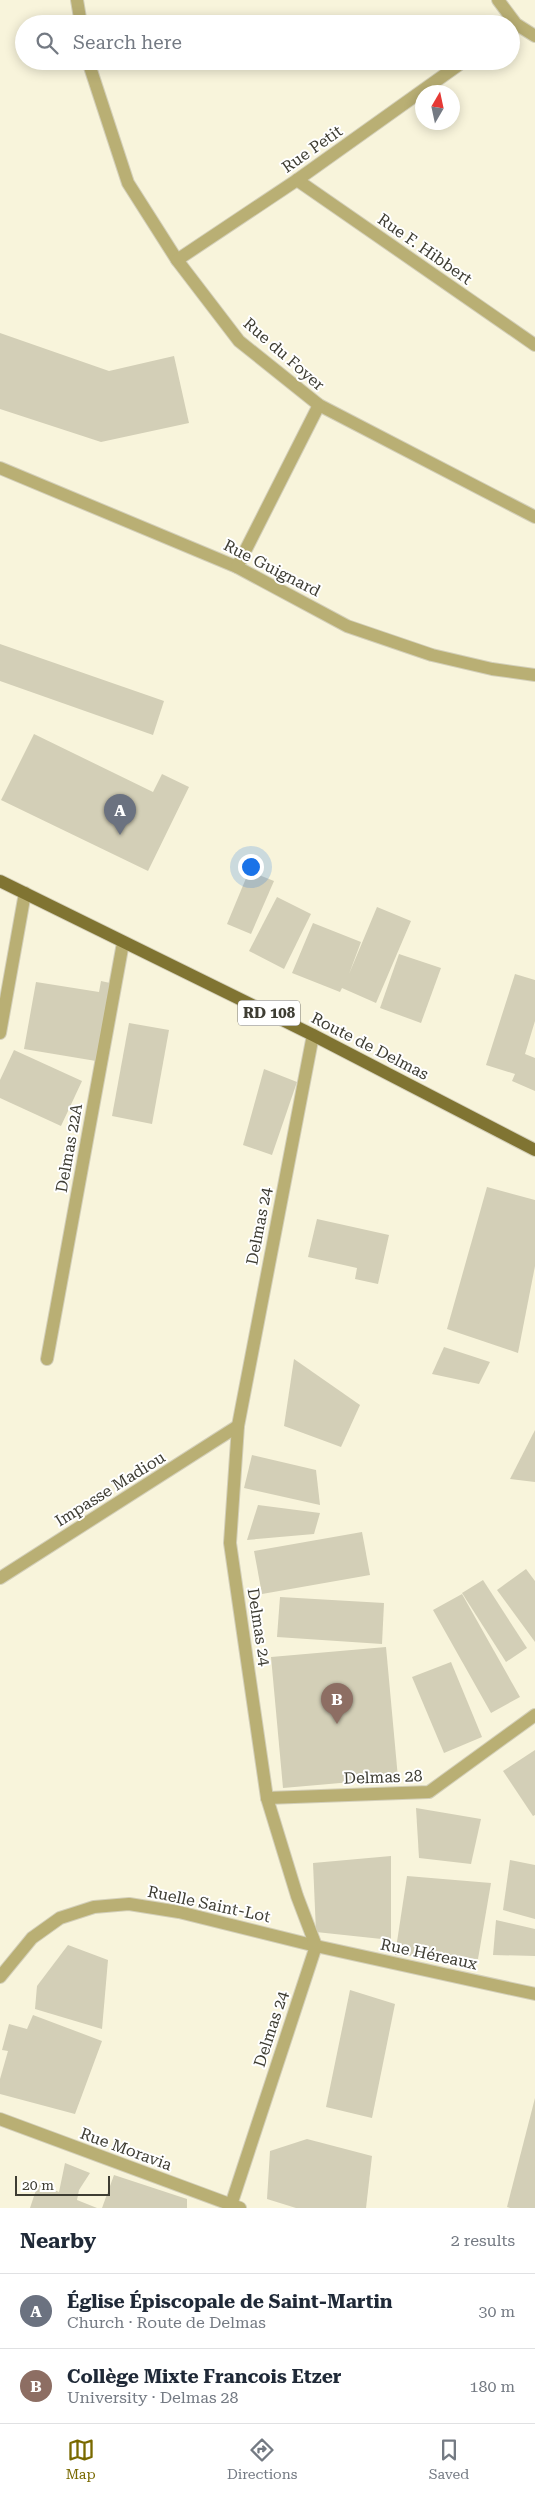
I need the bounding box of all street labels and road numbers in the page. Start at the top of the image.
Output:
street label: Rue Petit [278,121,346,177]
street label: Rue F. Hibbert [374,210,476,289]
street label: Rue du Foyer [240,314,329,395]
street label: Rue Guignard [220,535,324,601]
road number: RD 108 [238,1000,300,1026]
street label: Route de Delmas [308,1008,432,1084]
street label: Delmas 22A [52,1101,86,1194]
street label: Delmas 24 [242,1185,276,1267]
street label: Impasse Madiou [51,1447,169,1530]
street label: Delmas 24 [243,1587,275,1667]
street label: Delmas 28 [343,1766,423,1788]
street label: Ruelle Saint-Lot [146,1882,272,1926]
street label: Rue Héreaux [379,1934,480,1974]
street label: Delmas 24 [250,1989,292,2069]
street label: Rue Moravia [78,2124,175,2174]

